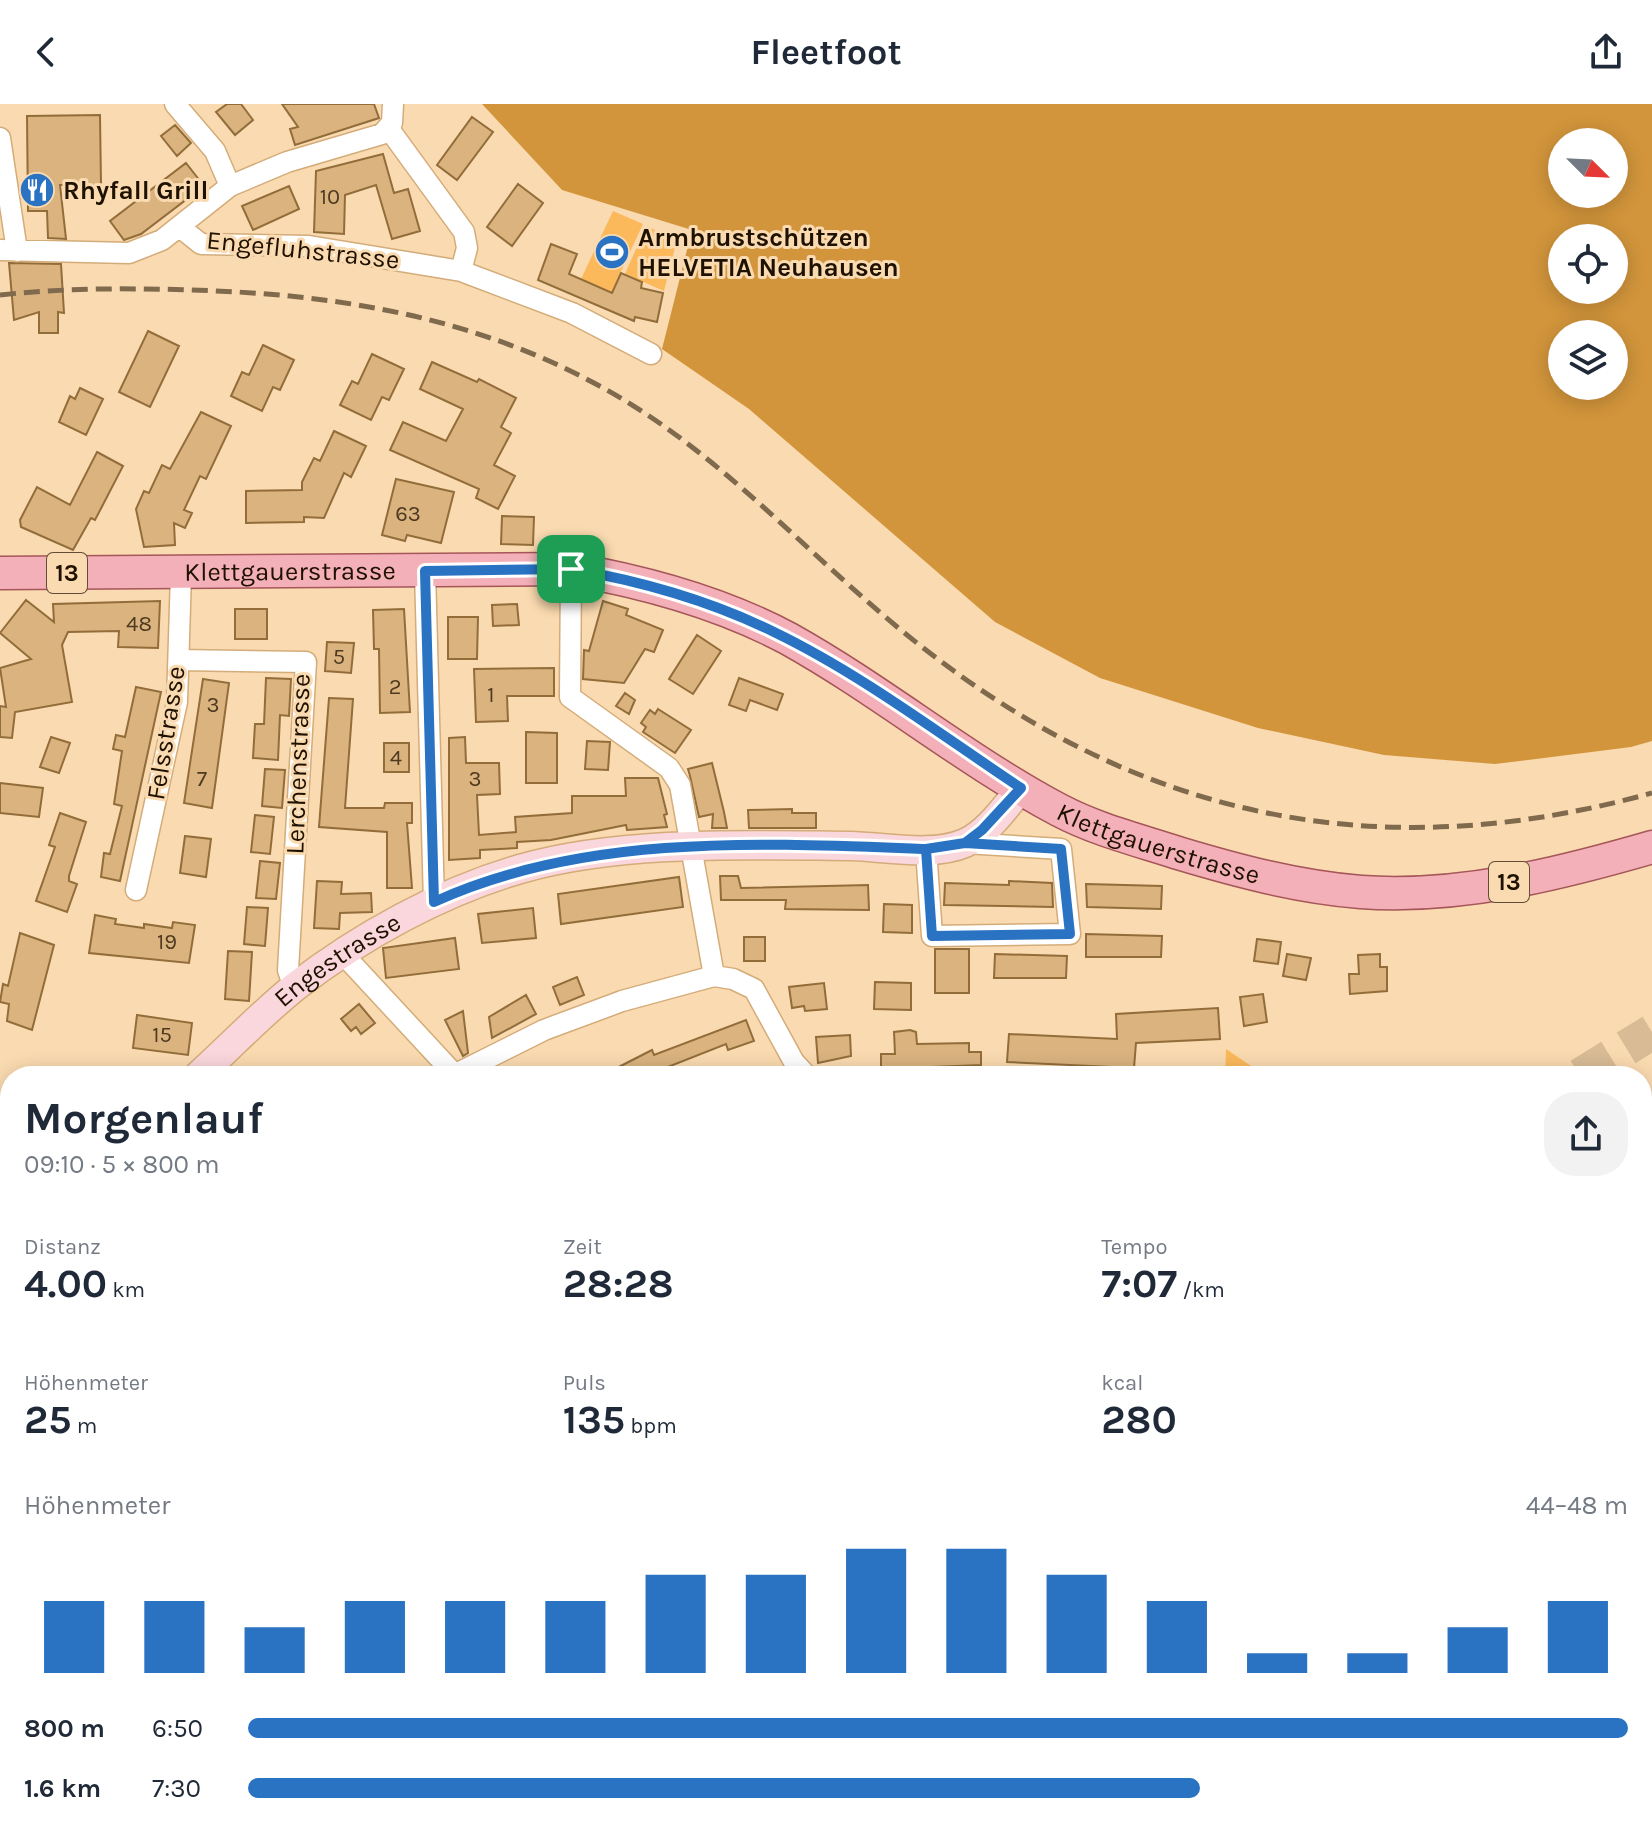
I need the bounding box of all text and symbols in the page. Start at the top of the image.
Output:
icon: back [24,30,68,74]
icon: share [1584,30,1628,74]
text: Fleetfoot [750,31,902,73]
north arrow [1548,128,1628,208]
map controls [1548,128,1628,400]
restaurant icon: Rhyfall Grill [18,171,56,209]
place label: Rhyfall Grill [63,175,208,206]
house number: 10 [320,184,340,210]
place label: Armbrustschützen HELVETIA Neuhausen [638,222,899,283]
street label: Engefluhstrasse [205,224,401,276]
button: locate [1548,224,1628,304]
sports icon: Armbrustschützen HELVETIA Neuhausen [593,233,631,271]
button: layers [1548,320,1628,400]
house number: 63 [395,501,421,527]
pin [537,535,605,603]
icon: arrive [549,547,593,591]
road number: 13 [47,553,87,593]
street label: Klettgauerstrasse [184,555,396,587]
house number: 48 [126,611,152,637]
house number: 5 [333,644,345,670]
street label: Felsstrasse [140,664,192,802]
street label: Lerchenstrasse [279,673,317,855]
house number: 2 [389,674,401,700]
house number: 1 [487,682,495,708]
house number: 3 [207,692,220,718]
house number: 4 [390,745,402,771]
house number: 7 [197,766,207,792]
house number: 3 [469,766,482,792]
street label: Klettgauerstrasse [1052,796,1263,890]
road number: 13 [1489,862,1529,902]
street label: Engestrasse [267,906,406,1013]
house number: 19 [157,929,177,955]
house number: 15 [152,1022,172,1048]
button: share [1544,1092,1628,1176]
text: Morgenlauf [24,1093,264,1144]
text: 09:10 · 5 × 800 m [24,1149,220,1180]
text: Distanz [24,1234,101,1260]
text: Zeit [563,1234,602,1260]
text: Tempo [1101,1234,1167,1260]
text: 4.00 [24,1260,107,1307]
text: 28:28 [563,1260,674,1307]
text: 7:07 [1101,1260,1177,1307]
text: km [107,1277,145,1303]
text: /km [1177,1277,1225,1303]
text: Höhenmeter [24,1370,148,1396]
text: Puls [563,1370,606,1396]
text: kcal [1101,1370,1143,1396]
text: 25 [24,1396,71,1443]
text: 135 [563,1396,625,1443]
text: 280 [1101,1396,1177,1443]
text: m [71,1413,97,1439]
text: bpm [625,1413,677,1439]
text: Höhenmeter [24,1490,171,1521]
text: 44–48 m [1526,1490,1628,1521]
text: 800 m [24,1713,105,1744]
text: 6:50 [152,1713,203,1744]
text: 1.6 km [24,1773,101,1804]
text: 7:30 [152,1773,201,1804]

